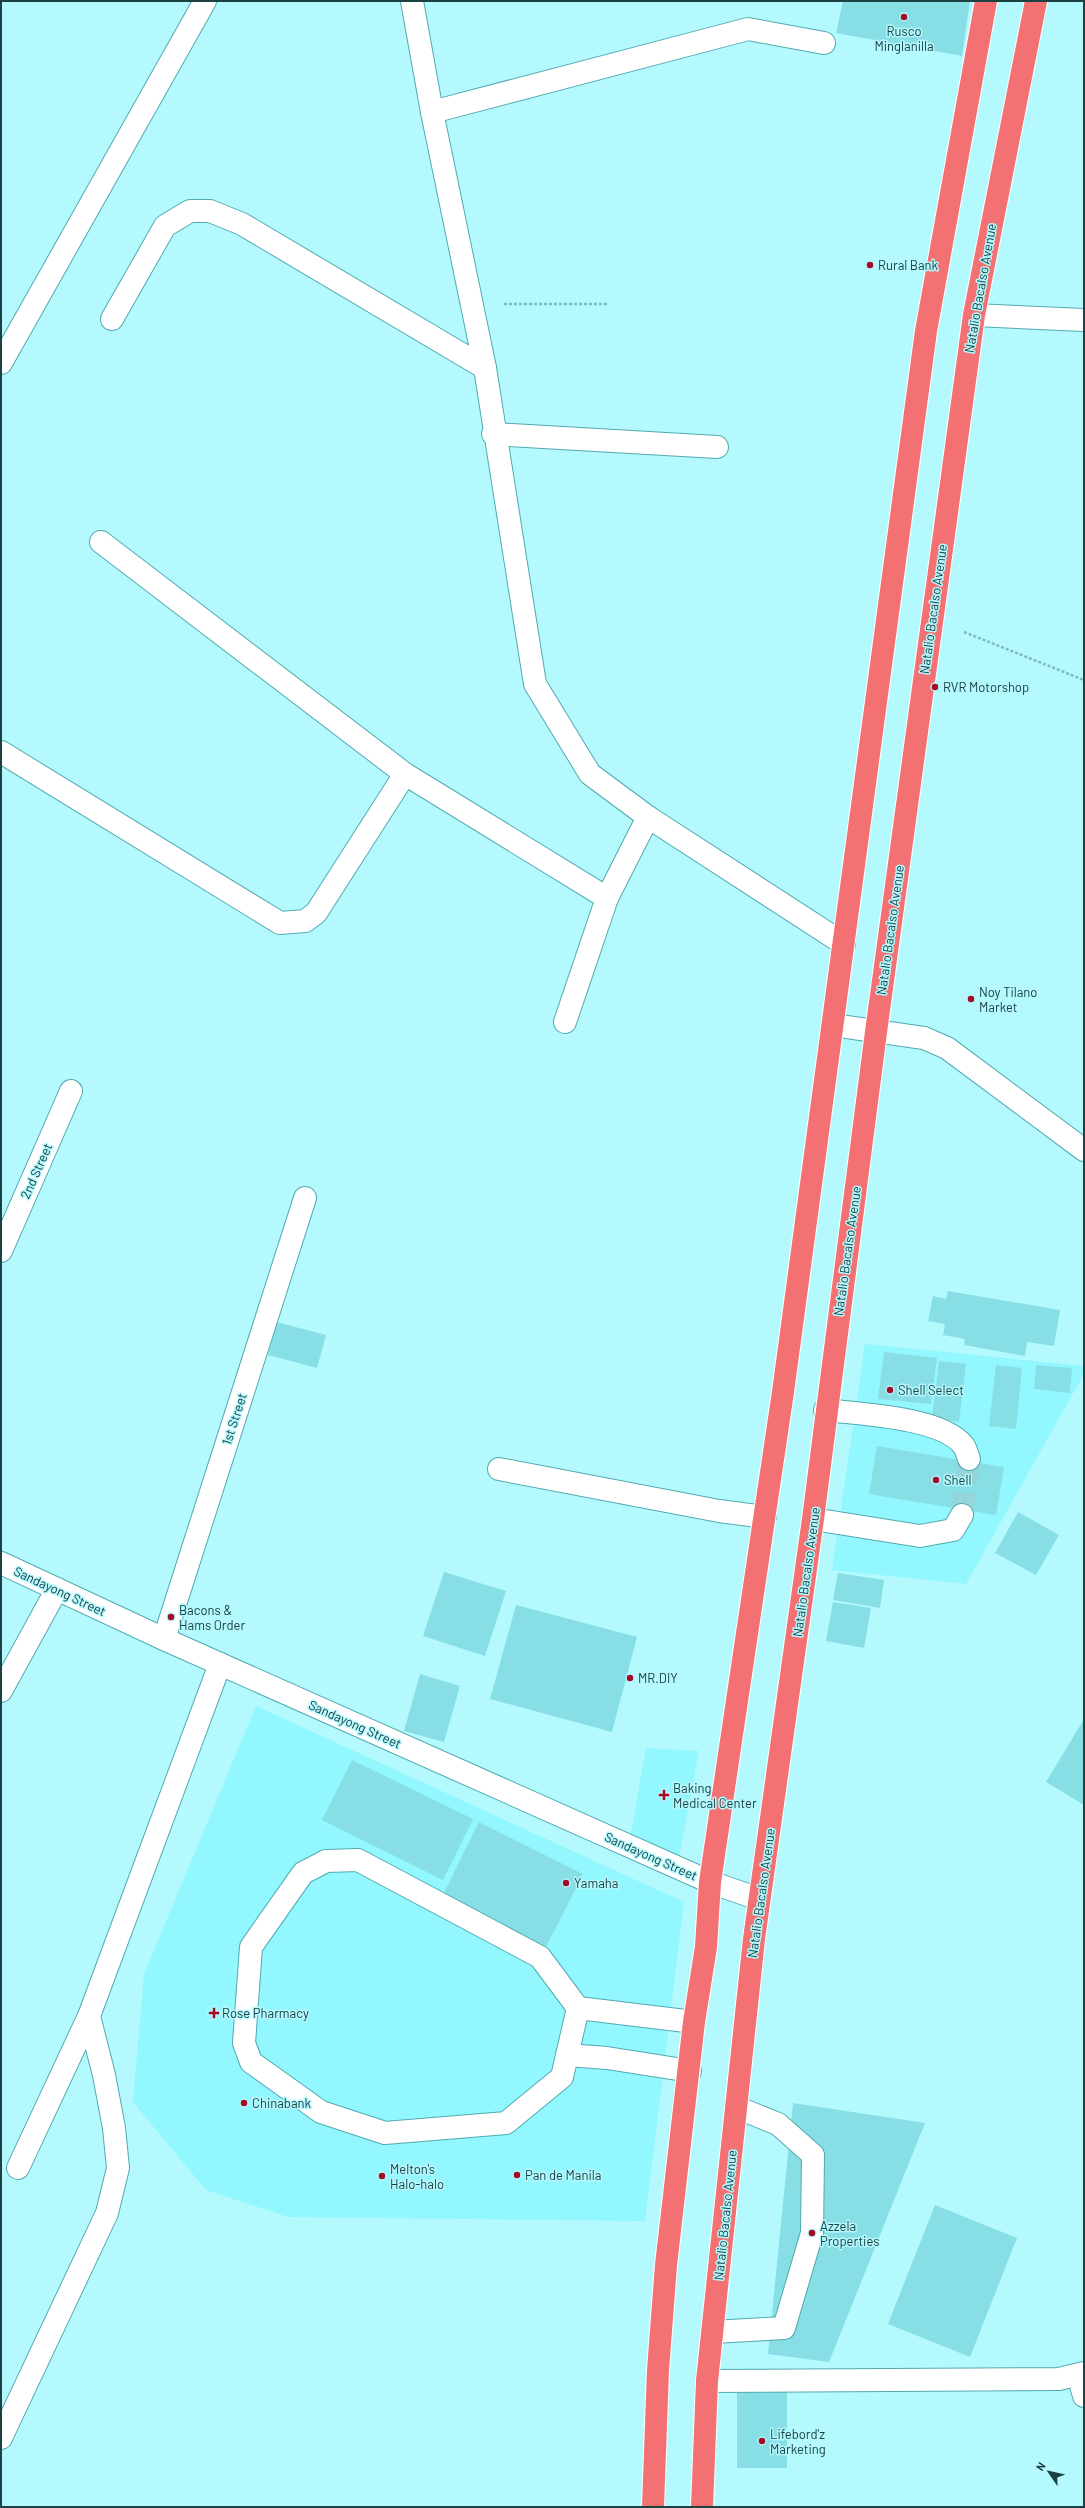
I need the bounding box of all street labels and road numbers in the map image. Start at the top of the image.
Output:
street label: Natalio Bacalso Avenue [961,222,999,354]
street label: Natalio Bacalso Avenue [916,543,950,675]
street label: Natalio Bacalso Avenue [873,864,907,996]
street label: 2nd Street [17,1141,55,1201]
street label: Natalio Bacalso Avenue [830,1185,864,1317]
street label: 1st Street [218,1391,250,1447]
street label: Natalio Bacalso Avenue [789,1506,823,1638]
street label: Sandayong Street [11,1563,109,1619]
street label: Sandayong Street [306,1696,404,1752]
street label: Natalio Bacalso Avenue [744,1827,778,1959]
street label: Sandayong Street [602,1828,700,1884]
street label: Natalio Bacalso Avenue [710,2149,740,2281]

